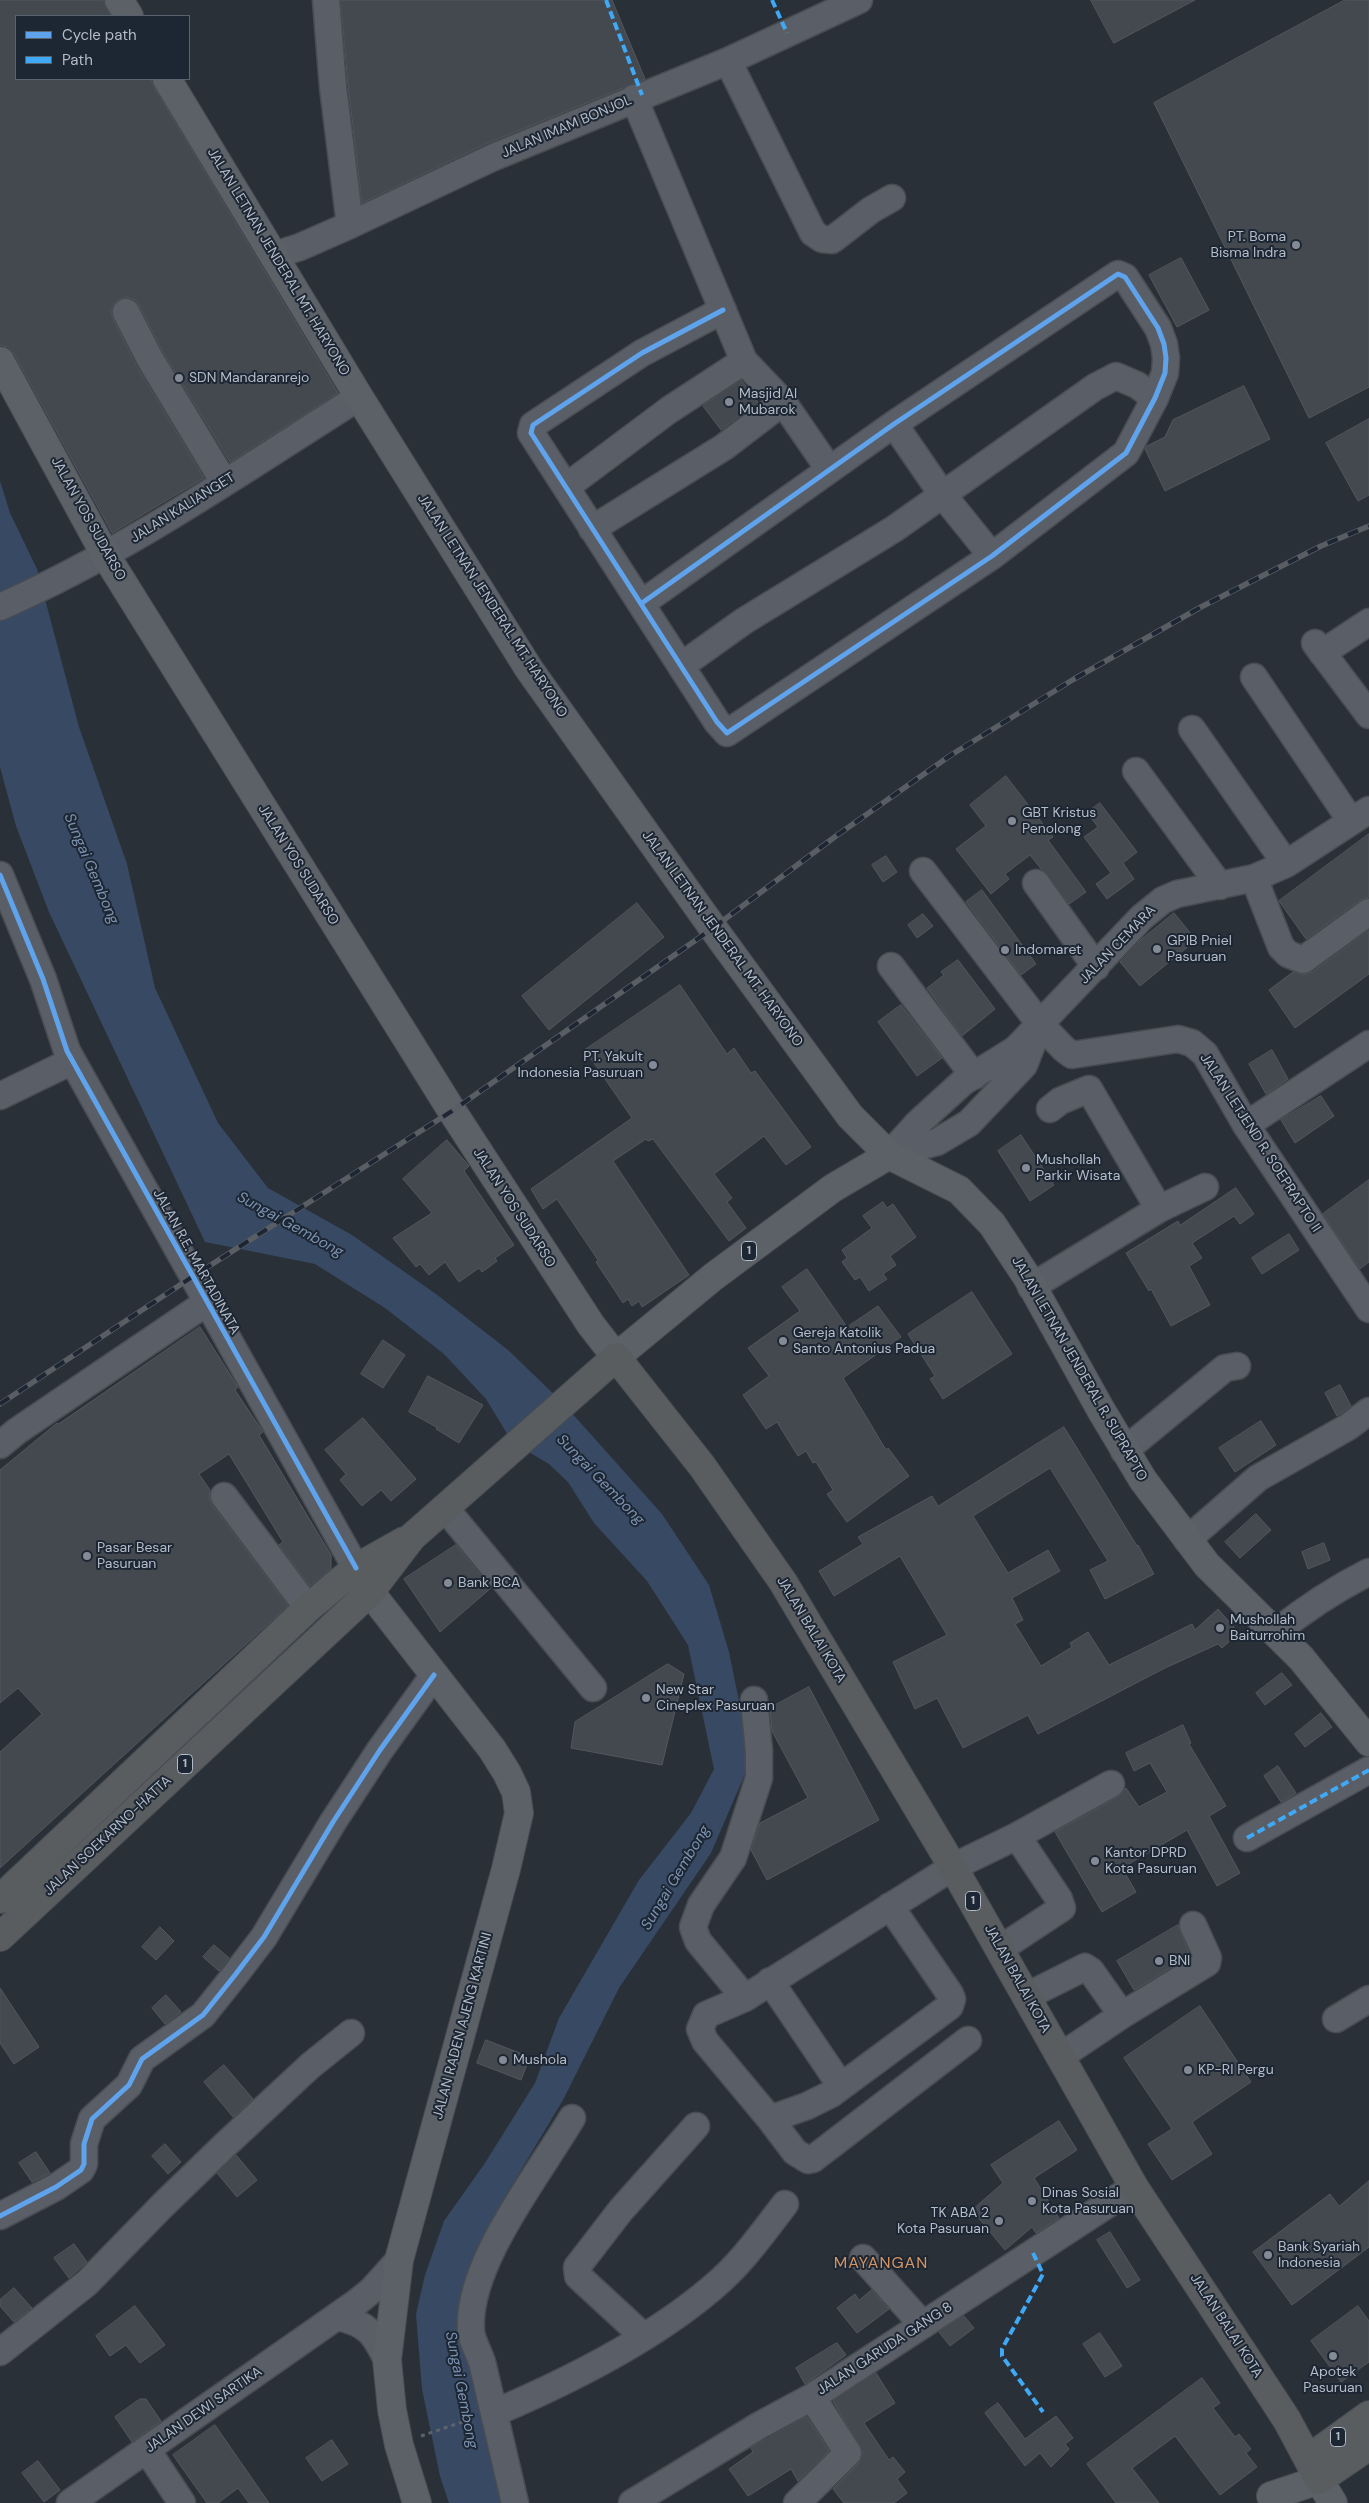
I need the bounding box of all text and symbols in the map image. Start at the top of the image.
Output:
legend [15,15,190,80]
text: Cycle path [62,25,137,45]
text: Path [62,50,93,70]
street label: JALAN IMAM BONJOL [499,92,635,162]
street label: JALAN LETNAN JENDERAL MT. HARYONO [203,145,353,379]
place label: PT. Boma Bisma Indra [1210,229,1286,262]
marker: PT. Boma Bisma Indra [1290,239,1302,251]
place label: SDN Mandaranrejo [189,370,309,386]
marker: SDN Mandaranrejo [173,372,185,384]
place label: Masjid Al Mubarok [739,386,797,418]
marker: Masjid Al Mubarok [723,396,735,408]
street label: JALAN YOS SUDARSO [47,454,129,584]
street label: JALAN KALIANGET [128,469,238,547]
street label: JALAN LETNAN JENDERAL MT. HARYONO [413,491,571,721]
street label: JALAN YOS SUDARSO [254,802,342,928]
place label: GBT Kristus Penolong [1022,805,1096,838]
water label: Sungai Gembong [60,811,122,927]
marker: GBT Kristus Penolong [1006,815,1018,827]
street label: JALAN LETNAN JENDERAL MT. HARYONO [638,828,806,1050]
street label: JALAN CEMARA [1076,902,1160,988]
place label: GPIB Pniel Pasuruan [1167,933,1232,966]
place label: Indomaret [1015,942,1082,958]
marker: GPIB Pniel Pasuruan [1151,943,1163,955]
marker: Indomaret [999,944,1011,956]
place label: PT. Yakult Indonesia Pasuruan [518,1049,643,1082]
street label: JALAN LETJEND R. SOEPRAPTO II [1196,1050,1324,1236]
marker: PT. Yakult Indonesia Pasuruan [647,1059,659,1071]
street label: JALAN YOS SUDARSO [469,1145,559,1271]
place label: Mushollah Parkir Wisata [1036,1152,1120,1184]
marker: Mushollah Parkir Wisata [1020,1162,1032,1174]
street label: JALAN R.E. MARTADINATA [149,1186,243,1338]
water label: Sungai Gembong [234,1188,346,1262]
road number: 1 [742,1242,756,1260]
street label: JALAN LETNAN JENDERAL R. SUPRAPTO [1008,1254,1150,1484]
place label: Gereja Katolik Santo Antonius Padua [793,1325,935,1358]
marker: Gereja Katolik Santo Antonius Padua [777,1335,789,1347]
water label: Sungai Gembong [552,1431,648,1529]
place label: Pasar Besar Pasuruan [97,1540,172,1572]
marker: Pasar Besar Pasuruan [81,1550,93,1562]
street label: JALAN BALAI KOTA [773,1574,849,1686]
place label: Bank BCA [458,1575,520,1591]
marker: Bank BCA [442,1577,454,1589]
place label: Mushollah Baiturrohim [1230,1612,1305,1644]
marker: Mushollah Baiturrohim [1214,1622,1226,1634]
place label: New Star Cineplex Pasuruan [656,1682,775,1714]
marker: New Star Cineplex Pasuruan [640,1692,652,1704]
road number: 1 [178,1755,192,1774]
street label: JALAN SOEKARNO-HATTA [41,1772,175,1900]
water label: Sungai Gembong [638,1822,714,1934]
place label: Kantor DPRD Kota Pasuruan [1105,1845,1197,1878]
marker: Kantor DPRD Kota Pasuruan [1089,1855,1101,1867]
road number: 1 [966,1892,980,1910]
street label: JALAN BALAI KOTA [980,1922,1054,2036]
street label: JALAN RADEN AJENG KARTINI [430,1931,496,2121]
place label: BNI [1169,1953,1190,1969]
marker: BNI [1153,1955,1165,1967]
place label: Mushola [513,2052,567,2068]
marker: Mushola [497,2054,509,2066]
place label: KP-RI Pergu [1198,2062,1274,2078]
marker: KP-RI Pergu [1182,2064,1194,2076]
place label: Dinas Sosial Kota Pasuruan [1042,2185,1134,2218]
marker: Dinas Sosial Kota Pasuruan [1026,2195,1038,2207]
place label: TK ABA 2 Kota Pasuruan [897,2205,989,2238]
marker: TK ABA 2 Kota Pasuruan [993,2215,1005,2227]
place label: Bank Syariah Indonesia [1278,2239,1360,2272]
marker: Bank Syariah Indonesia [1262,2249,1274,2261]
district label: MAYANGAN [833,2254,929,2274]
street label: JALAN BALAI KOTA [1186,2271,1266,2381]
street label: JALAN GARUDA GANG 8 [814,2299,956,2399]
water label: Sungai Gembong [441,2330,481,2450]
marker: Apotek Pasuruan [1327,2350,1339,2362]
street label: JALAN DEWI SARTIKA [143,2363,265,2457]
place label: Apotek Pasuruan [1303,2364,1363,2396]
road number: 1 [1330,2428,1346,2446]

